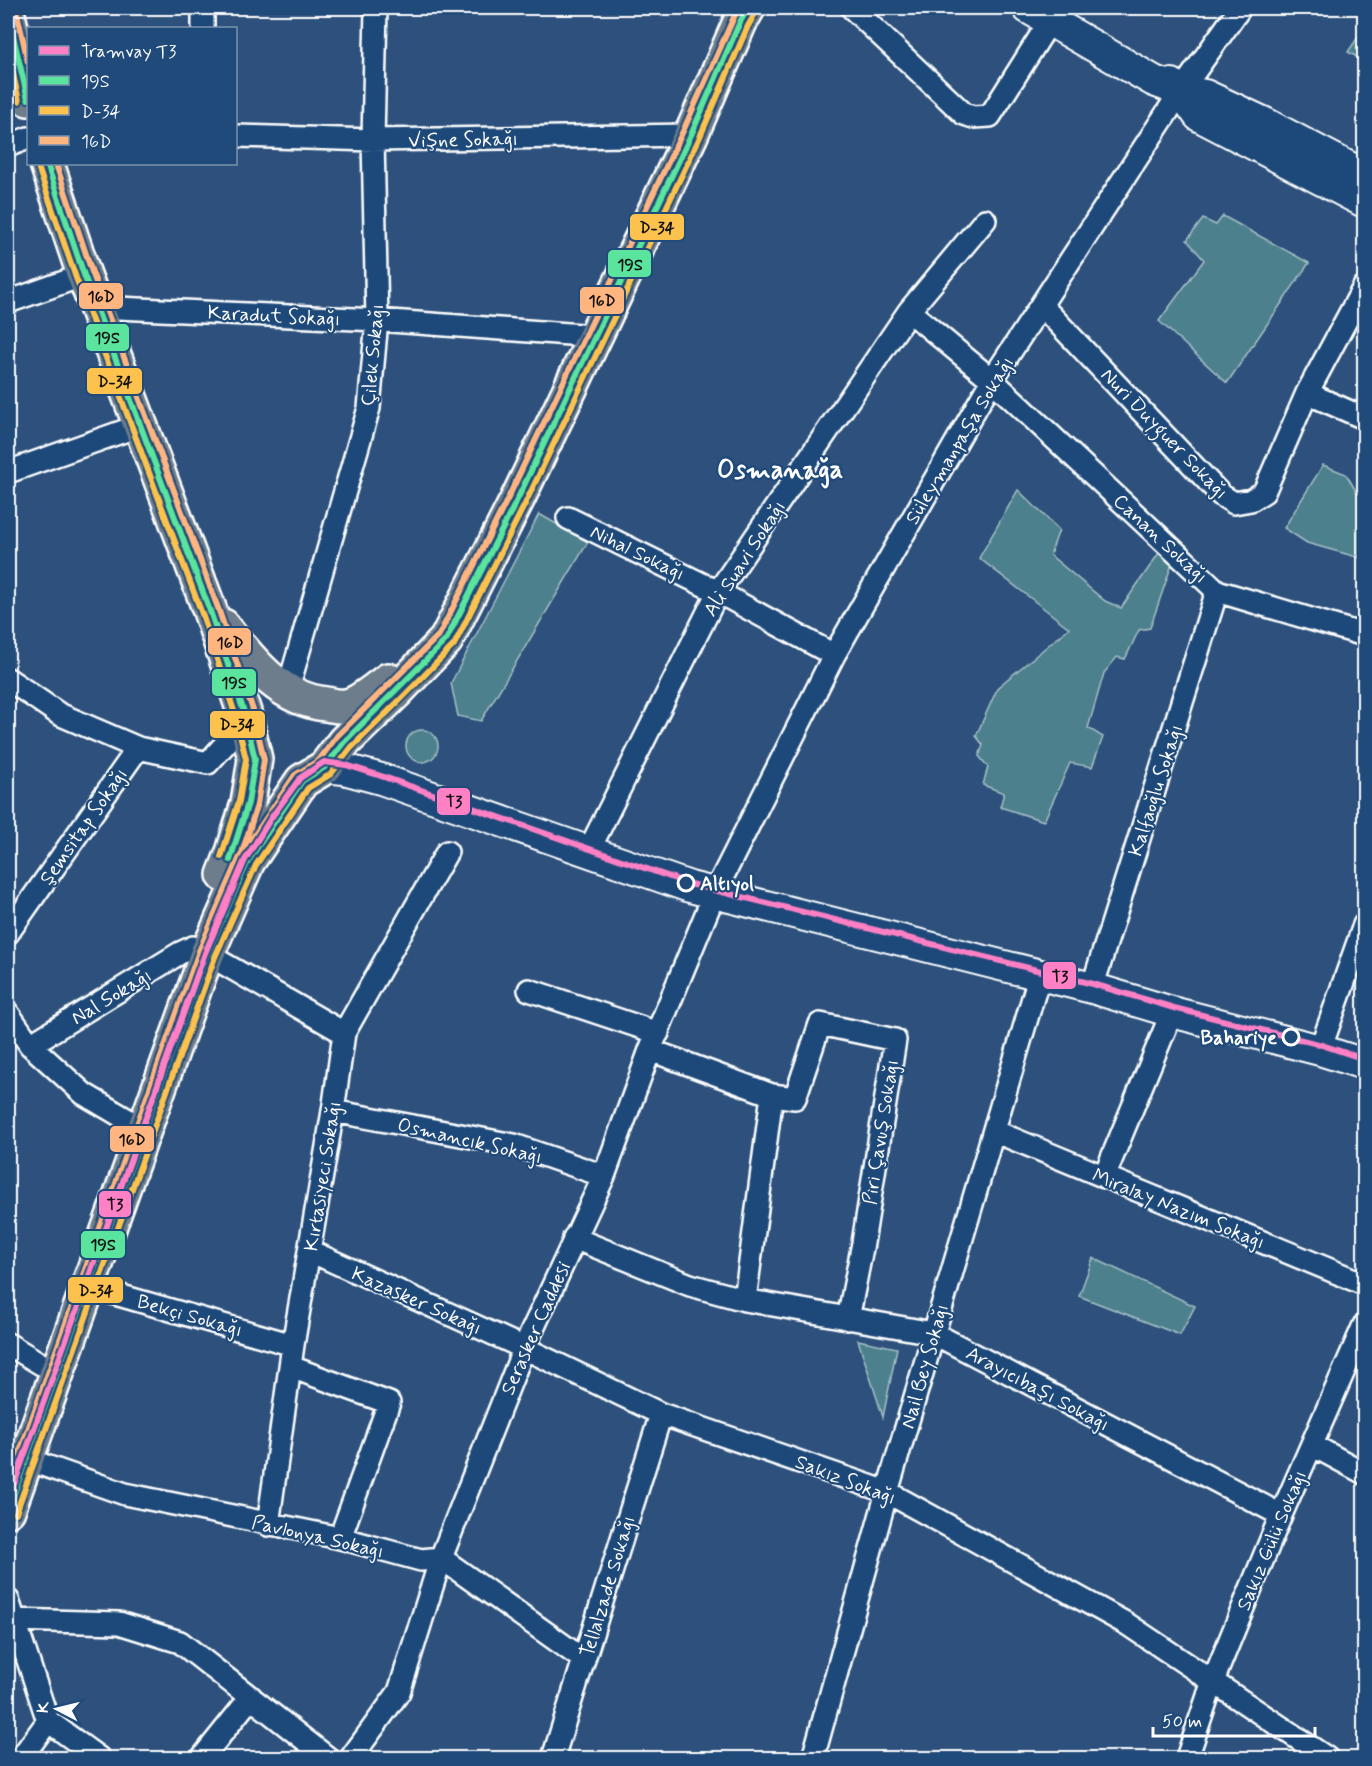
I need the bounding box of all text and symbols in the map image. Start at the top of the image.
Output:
legend [27,27,237,165]
text: Tramvay T3 [81,40,177,64]
text: 19S [81,70,110,94]
text: D-34 [81,100,121,124]
street label: Vişne Sokağı [408,126,518,155]
text: 16D [81,130,111,154]
line badge: D-34 [629,213,685,241]
text: D-34 [639,218,675,239]
line badge: 19S [607,249,652,278]
text: 19S [617,255,643,276]
line badge: 16D [78,282,124,310]
line badge: 16D [579,286,625,315]
text: 16D [87,287,115,308]
text: 16D [588,291,616,312]
street label: Karadut Sokağı [207,300,341,333]
street label: Çilek Sokağı [356,303,391,407]
line badge: 19S [85,323,130,352]
text: 19S [94,328,120,349]
street label: Süleymanpaşa Sokağı [899,352,1021,530]
street label: Nuri Duyguer Sokağı [1093,362,1234,507]
line badge: D-34 [86,367,143,395]
text: D-34 [97,372,133,393]
district label: Osmanağa [717,454,843,489]
street label: Canan Sokağı [1107,488,1213,590]
street label: Ali Suavi Sokağı [698,495,793,622]
street label: Nihal Sokağı [586,519,689,588]
line badge: 16D [207,627,252,656]
text: 16D [216,633,244,654]
line badge: 19S [211,668,257,697]
text: 19S [221,673,247,694]
line badge: D-34 [209,710,266,739]
text: D-34 [219,715,255,736]
street label: Kalfaoğlu Sokağı [1122,721,1190,860]
street label: Şemsitap Sokağı [34,763,135,891]
line badge: T3 [436,787,471,816]
text: T3 [446,792,463,813]
place label: Altıyol [700,871,754,898]
marker: Altıyol [677,874,695,892]
line badge: T3 [1042,961,1077,990]
street label: Nal Sokağı [66,963,157,1032]
text: T3 [1052,967,1069,988]
place label: Bahariye [1201,1025,1277,1052]
marker: Bahariye [1282,1028,1300,1046]
street label: Piri Çavuş Sokağı [857,1058,906,1207]
street label: Kırtasiyeci Sokağı [298,1099,349,1253]
street label: Osmancık Sokağı [395,1112,545,1171]
line badge: 16D [109,1125,155,1153]
text: 16D [118,1130,146,1151]
street label: Miralay Nazım Sokağı [1088,1162,1269,1256]
line badge: T3 [98,1190,132,1218]
text: T3 [107,1195,124,1216]
line badge: 19S [80,1230,126,1259]
text: 19S [90,1235,116,1256]
street label: Serasker Caddesi [495,1258,578,1400]
street label: Kazasker Sokağı [347,1261,486,1342]
line badge: D-34 [67,1276,124,1304]
text: D-34 [78,1281,114,1302]
street label: Bekçi Sokağı [134,1289,245,1344]
street label: Nail Bey Sokağı [895,1301,956,1432]
street label: Arayıcıbaşı Sokağı [961,1340,1114,1438]
street label: Sakız Sokağı [791,1449,900,1512]
street label: Sakız Gülü Sokağı [1231,1466,1314,1615]
street label: Pavlonya Sokağı [249,1509,386,1566]
street label: Tellalzade Sokağı [574,1512,643,1660]
north arrow [27,1679,87,1739]
text: K [32,1700,55,1714]
scale bar [1153,1700,1315,1738]
text: 50 m [1162,1710,1202,1734]

